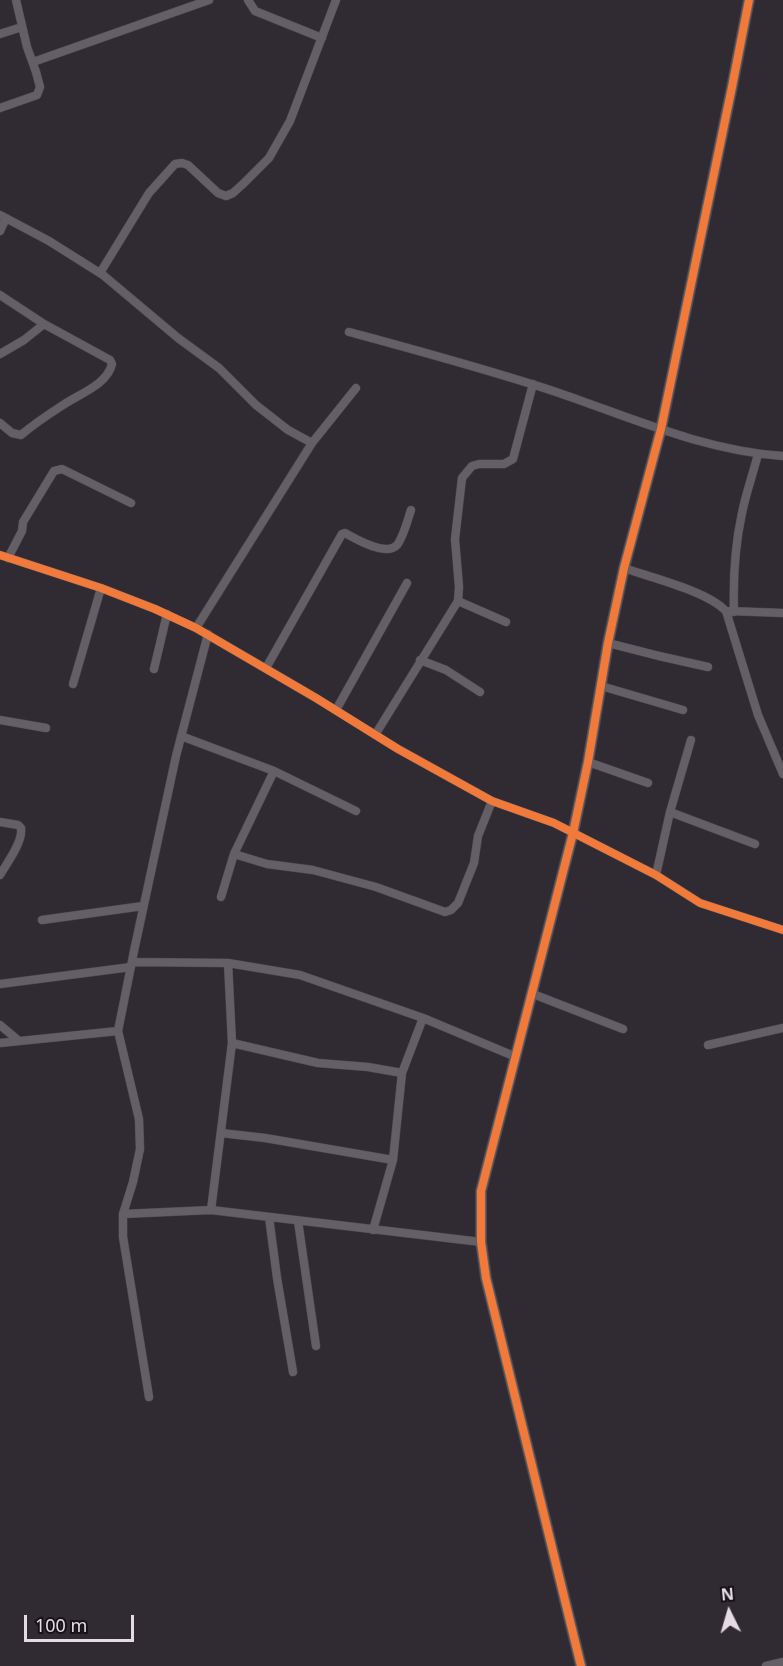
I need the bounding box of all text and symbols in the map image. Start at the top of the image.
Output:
north arrow [699,1582,759,1642]
text: N [720,1583,735,1606]
scale bar [27,1603,136,1641]
text: 100 m [35,1613,87,1637]

